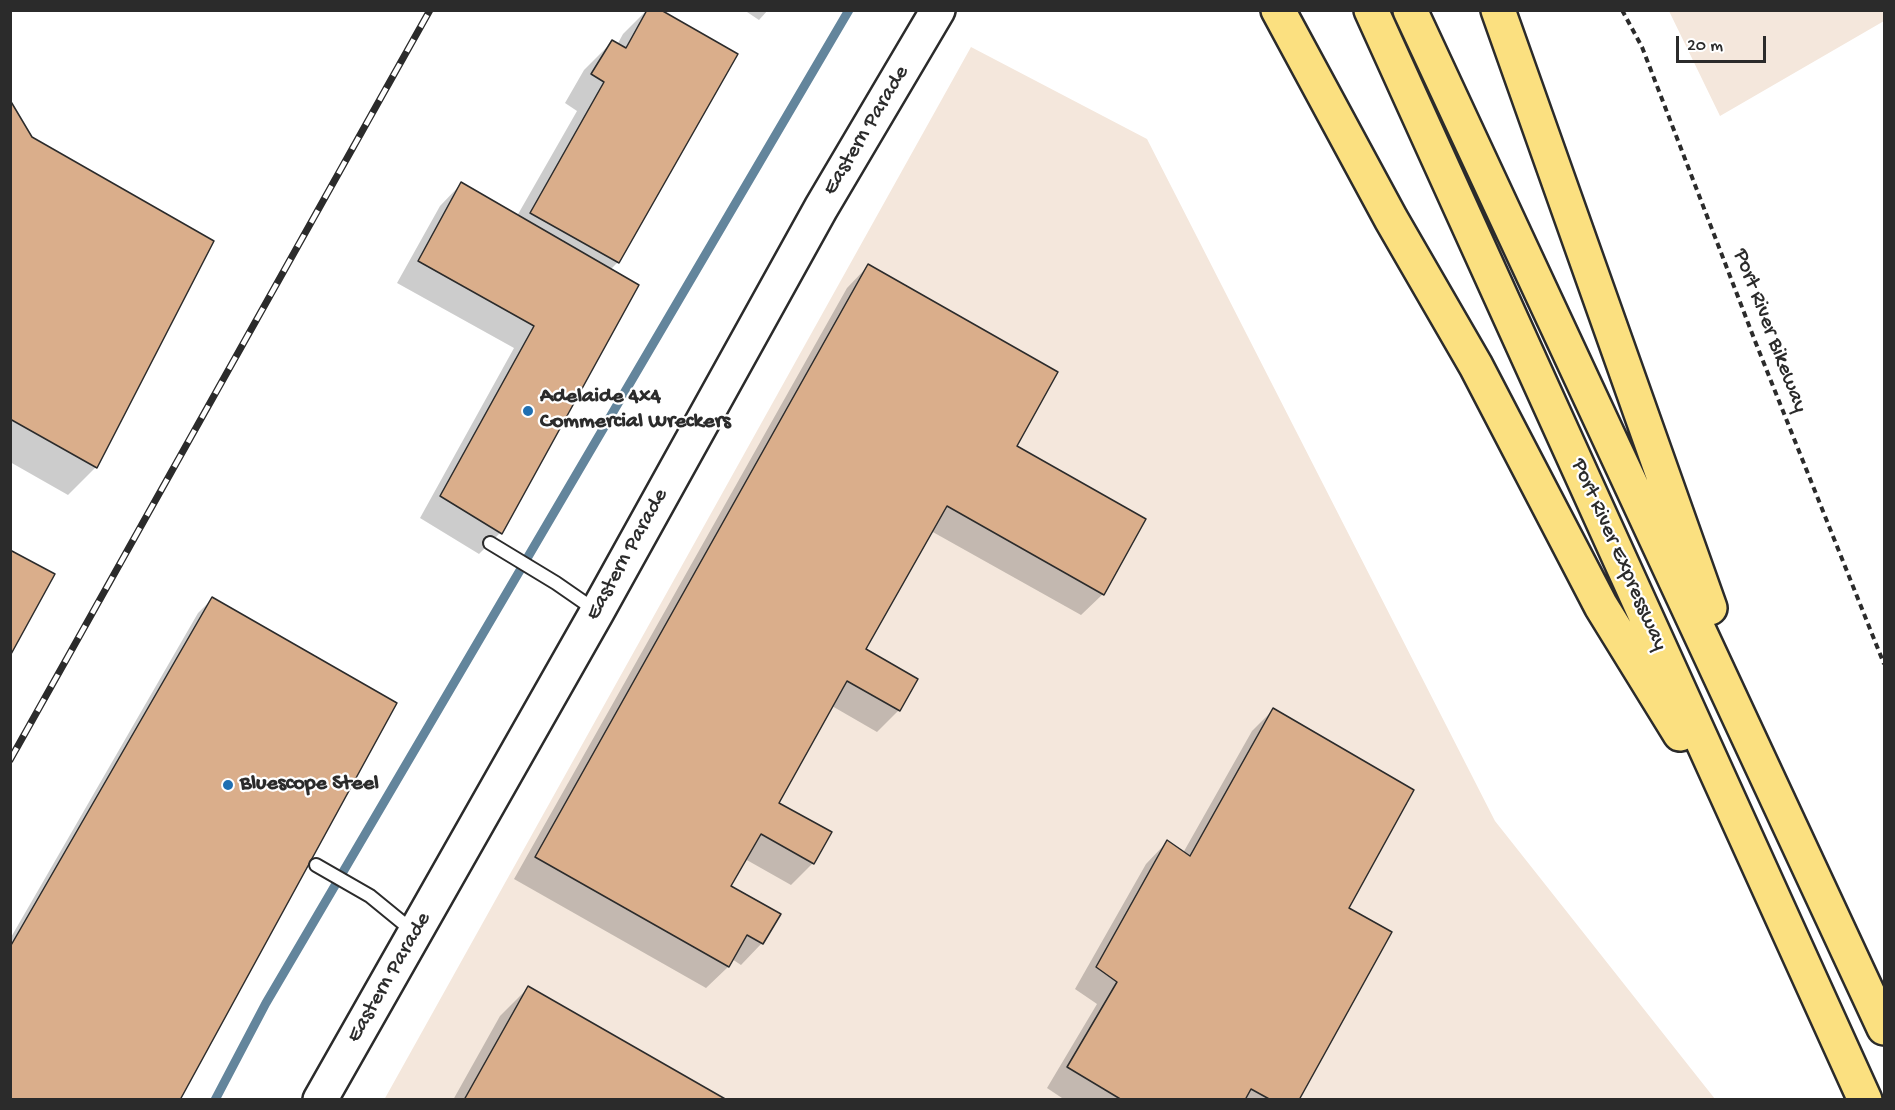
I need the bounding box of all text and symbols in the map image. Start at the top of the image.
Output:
scale bar [1679,24,1769,62]
text: 20 m [1687,36,1723,57]
street label: Eastern Parade [818,61,916,201]
street label: Port River Bikeway [1726,245,1812,417]
place label: Adelaide 4x4 Commercial Wreckers [540,385,731,436]
marker: Adelaide 4x4 Commercial Wreckers [521,404,535,418]
street label: Port River Expressway [1564,455,1672,655]
street label: Eastern Parade [581,485,675,625]
place label: Bluescope Steel [240,772,379,798]
marker: Bluescope Steel [221,778,235,792]
street label: Eastern Parade [342,908,438,1048]

